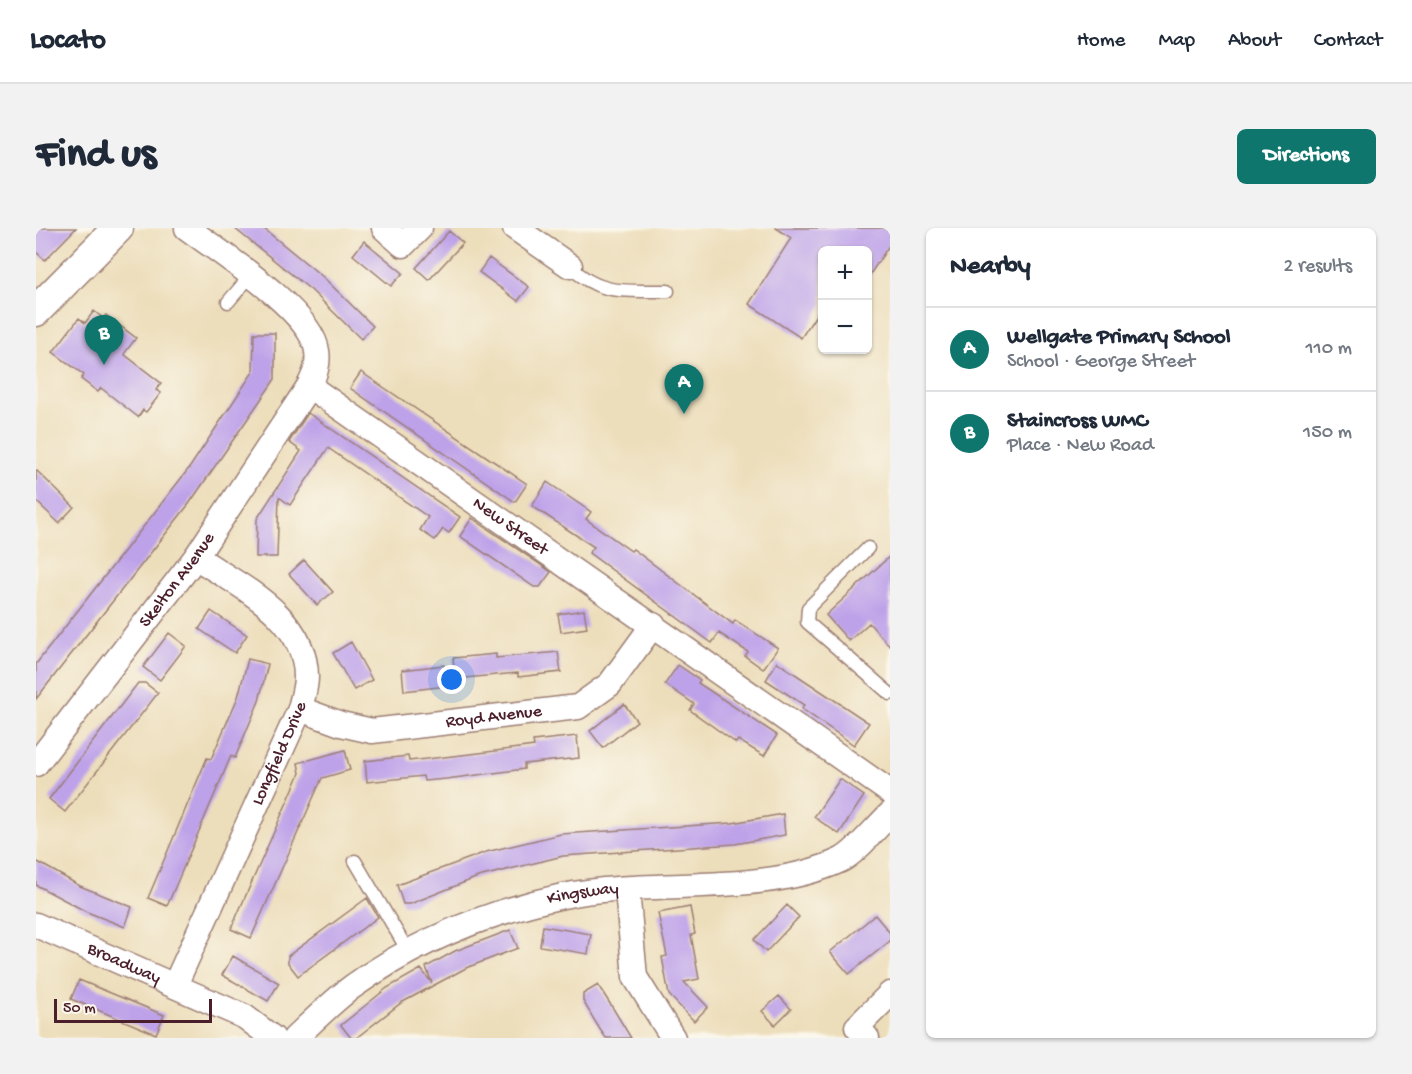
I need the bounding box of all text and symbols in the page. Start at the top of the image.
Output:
text: Locato [30,25,106,58]
text: Home [1077,29,1125,54]
text: Map [1158,29,1195,54]
text: About [1228,29,1281,54]
text: Contact [1314,29,1382,54]
button: Directions [1237,129,1376,184]
text: Find us [36,132,156,181]
map controls [818,246,872,354]
button: + [818,246,872,300]
text: Nearby [950,252,1031,283]
text: 2 results [1283,256,1352,279]
button: − [818,300,872,354]
pin: B [84,316,124,365]
text: Wellgate Primary School [1007,325,1231,351]
text: A [964,338,975,361]
text: 110 m [1306,338,1352,361]
text: School · George Street [1007,351,1195,374]
pin: A [664,364,704,414]
text: Staincross WMC [1007,409,1148,435]
text: B [964,422,975,445]
text: 150 m [1303,422,1352,445]
text: Place · New Road [1007,435,1154,458]
street label: New Street [468,493,553,561]
street label: Skelton Avenue [135,528,220,632]
your location [437,665,466,694]
street label: Longfield Drive [247,700,312,809]
street label: Royd Avenue [445,701,544,733]
street label: Kingsway [545,878,619,910]
street label: Broadway [83,938,164,989]
scale bar [54,996,212,1024]
text: 50 m [63,1000,96,1019]

